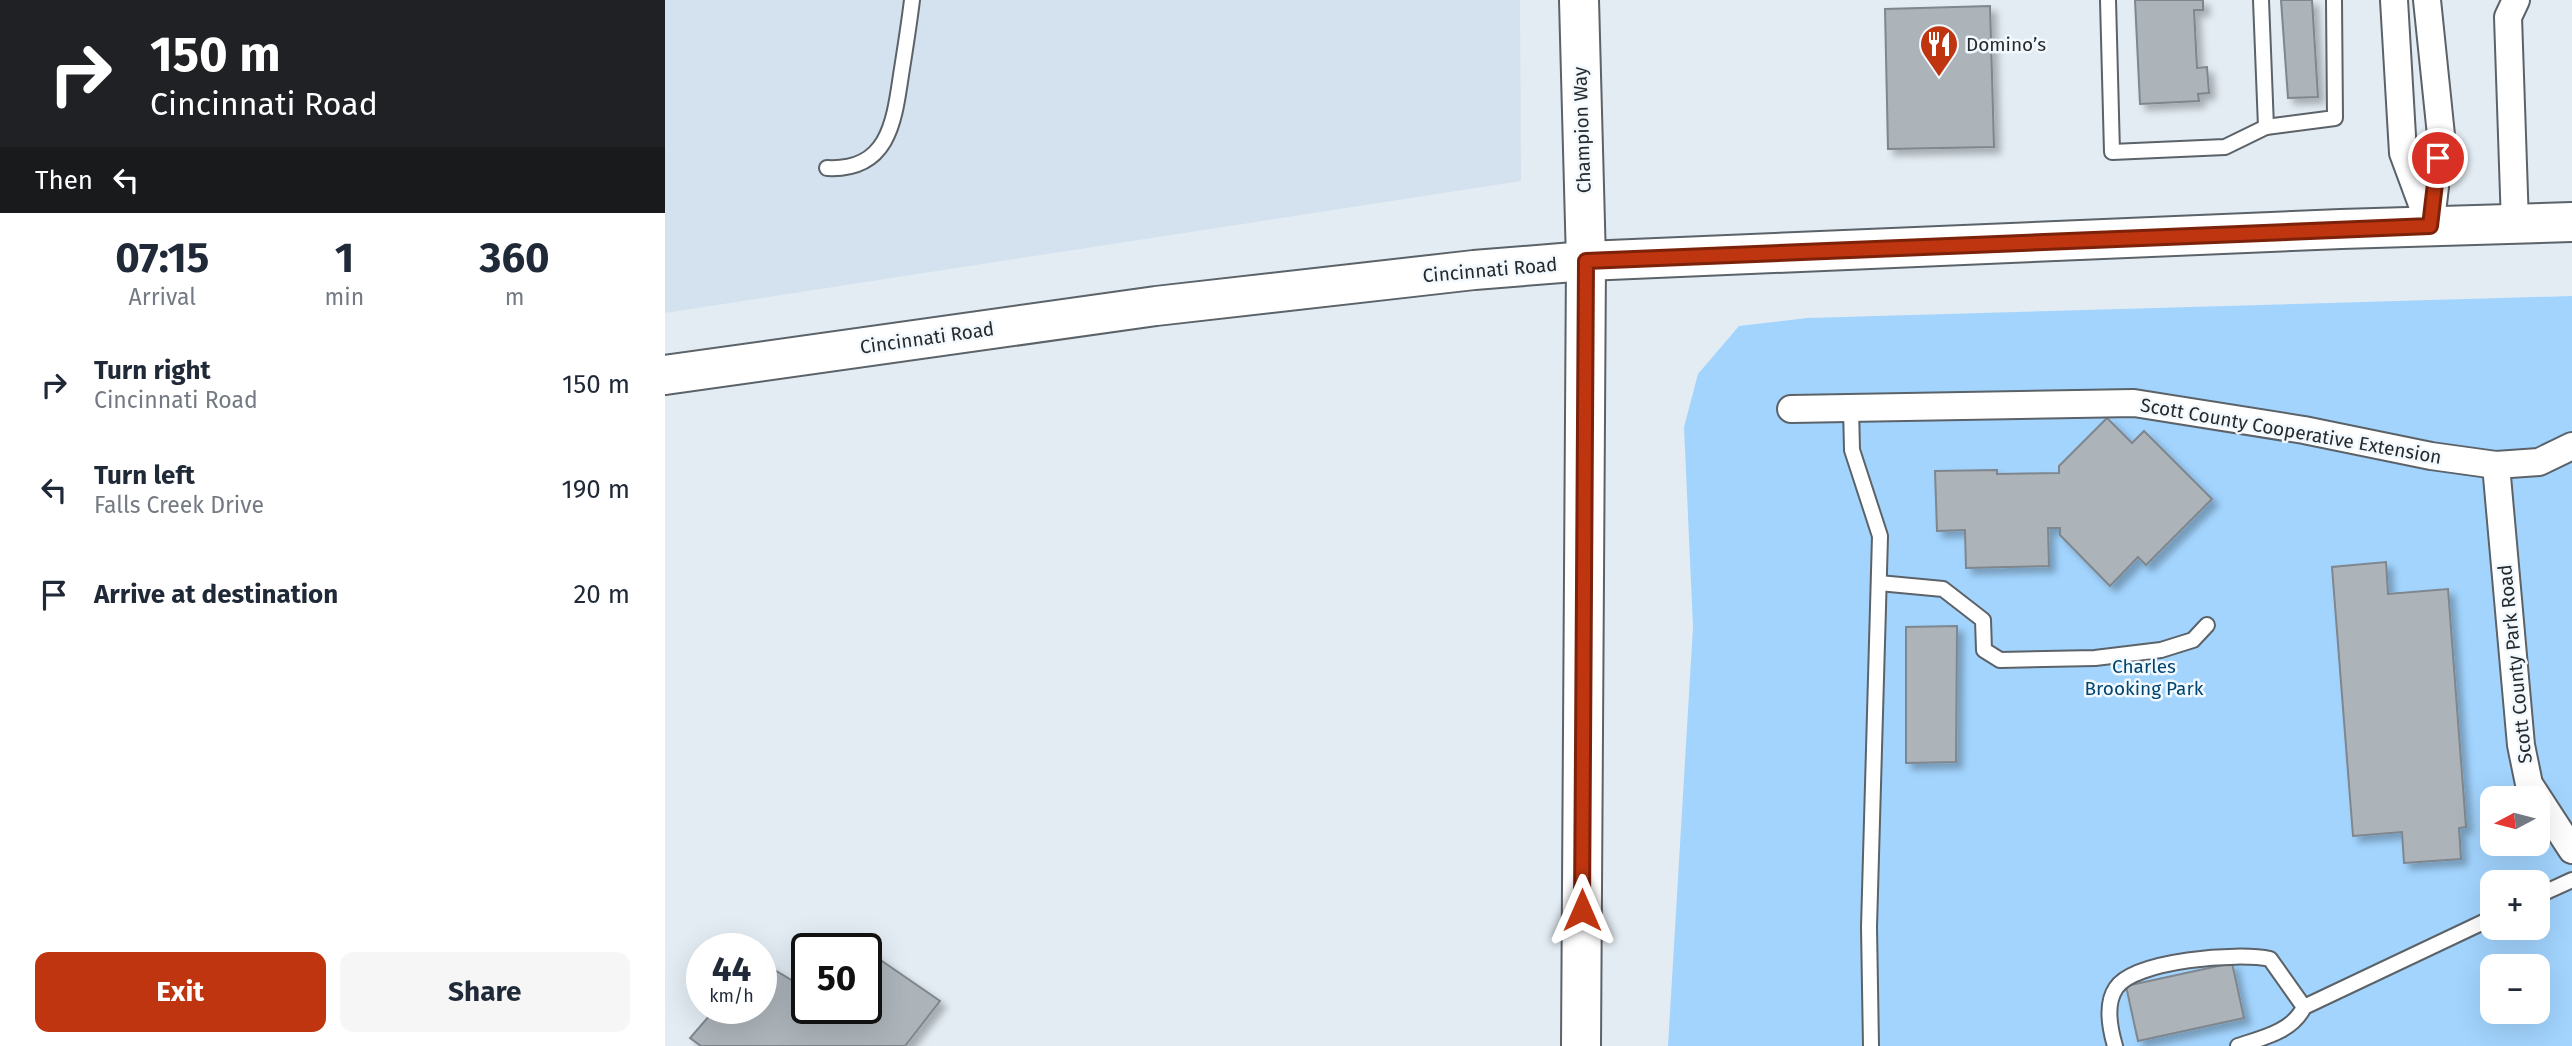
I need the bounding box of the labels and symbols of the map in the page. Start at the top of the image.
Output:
restaurant icon: Domino’s [1918,23,1960,78]
place label: Domino’s [1966,33,2046,56]
street label: Champion Way [1568,66,1596,194]
pin [2408,128,2468,188]
street label: Cincinnati Road [1422,253,1558,287]
street label: Cincinnati Road [858,317,996,359]
street label: Scott County Cooperative Extension [2139,393,2443,469]
street label: Scott County Park Road [2493,563,2537,765]
park label: Charles Brooking Park [2084,655,2204,700]
north arrow [2480,786,2550,856]
position arrow [1545,873,1619,947]
speed limit sign: 50 [791,933,882,1024]

